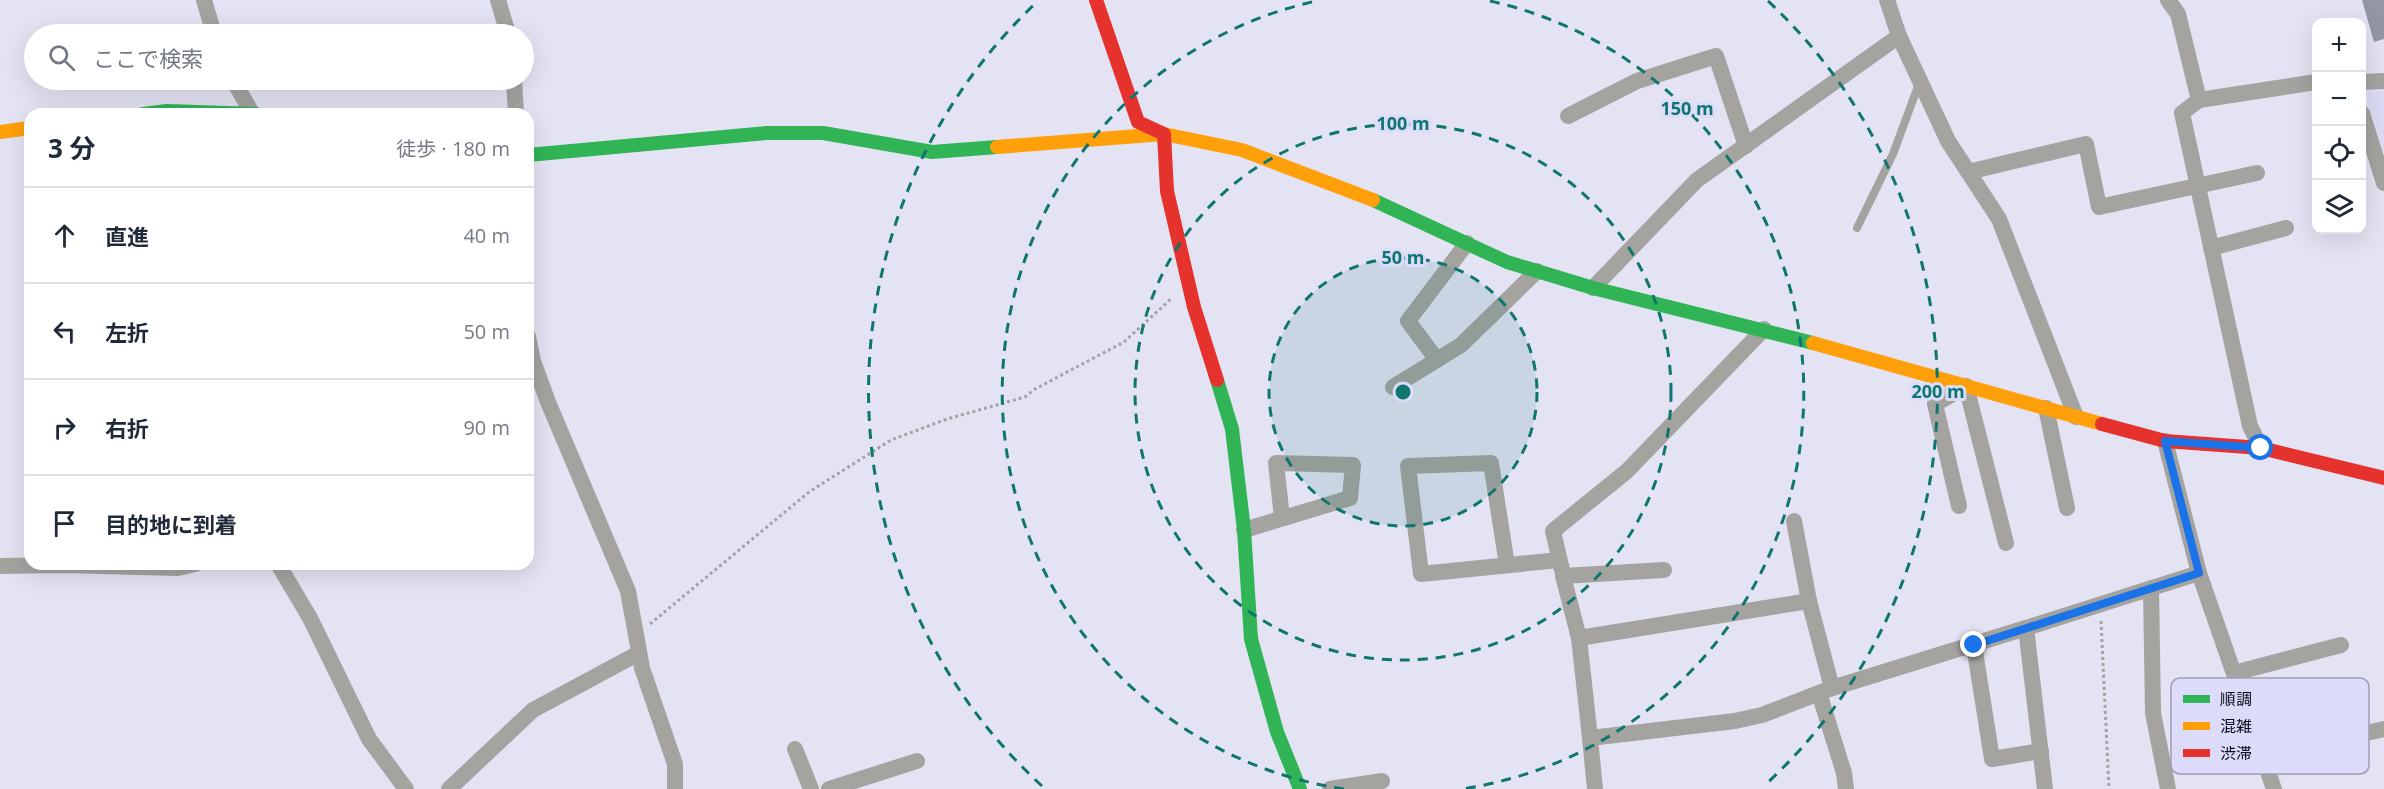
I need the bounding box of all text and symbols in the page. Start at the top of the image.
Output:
map controls [2312,18,2366,234]
button: + [2312,18,2366,72]
search box [24,24,534,90]
icon: search [45,41,78,74]
text: ここで検索 [93,43,203,73]
button: − [2312,72,2366,126]
text: 150 m [1660,96,1714,120]
text: 100 m [1376,111,1430,135]
button: locate [2312,126,2366,180]
text: 3 分 [48,130,96,166]
text: 徒歩 · 180 m [396,135,510,162]
button: layers [2312,180,2366,234]
icon: ahead [48,219,81,252]
text: 直進 [105,221,149,251]
text: 40 m [463,222,510,249]
text: 50 m [1382,245,1424,269]
icon: left [48,315,81,348]
text: 左折 [105,317,149,347]
text: 50 m [463,318,510,345]
text: 200 m [1911,379,1965,403]
centre of rings [1393,382,1413,402]
icon: right [48,411,81,444]
text: 右折 [105,413,149,443]
text: 90 m [463,414,510,441]
route start [2247,434,2273,460]
icon: arrive [48,507,81,540]
text: 目的地に到着 [105,509,237,539]
route end [1960,631,1986,657]
legend [2171,678,2369,774]
text: 順調 [2220,688,2252,710]
text: 混雑 [2220,715,2252,737]
text: 渋滞 [2220,742,2252,764]

